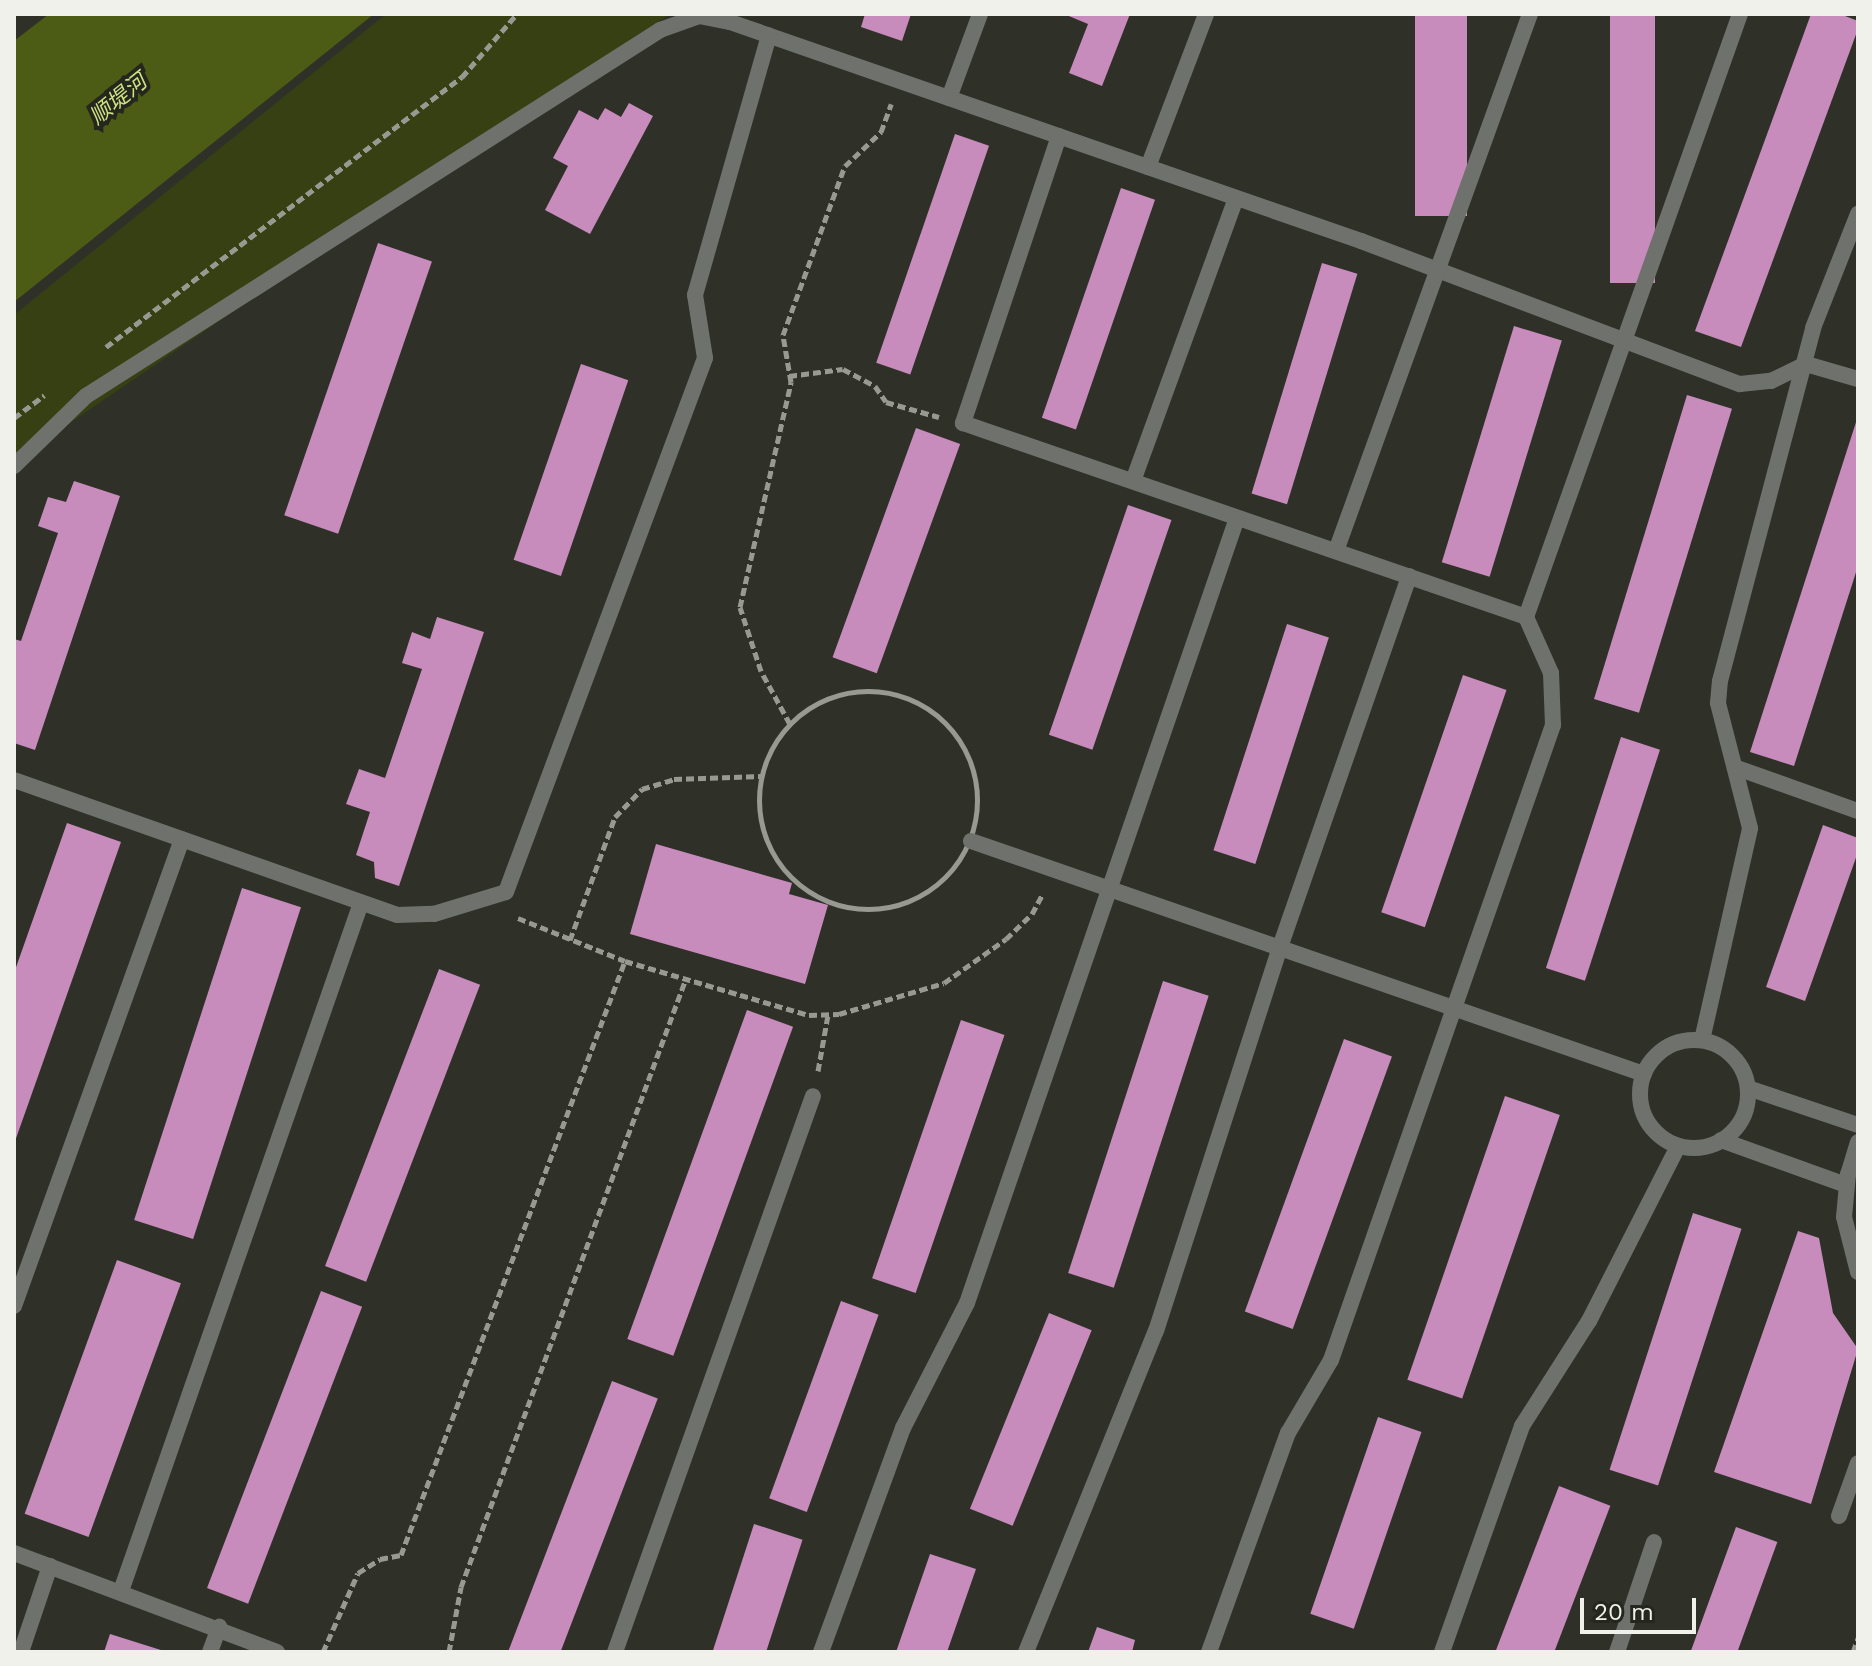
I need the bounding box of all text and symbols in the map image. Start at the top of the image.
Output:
water label: 顺堤河 [84,68,152,130]
scale bar [1584,1582,1700,1632]
text: 20 m [1594,1598,1654,1626]

